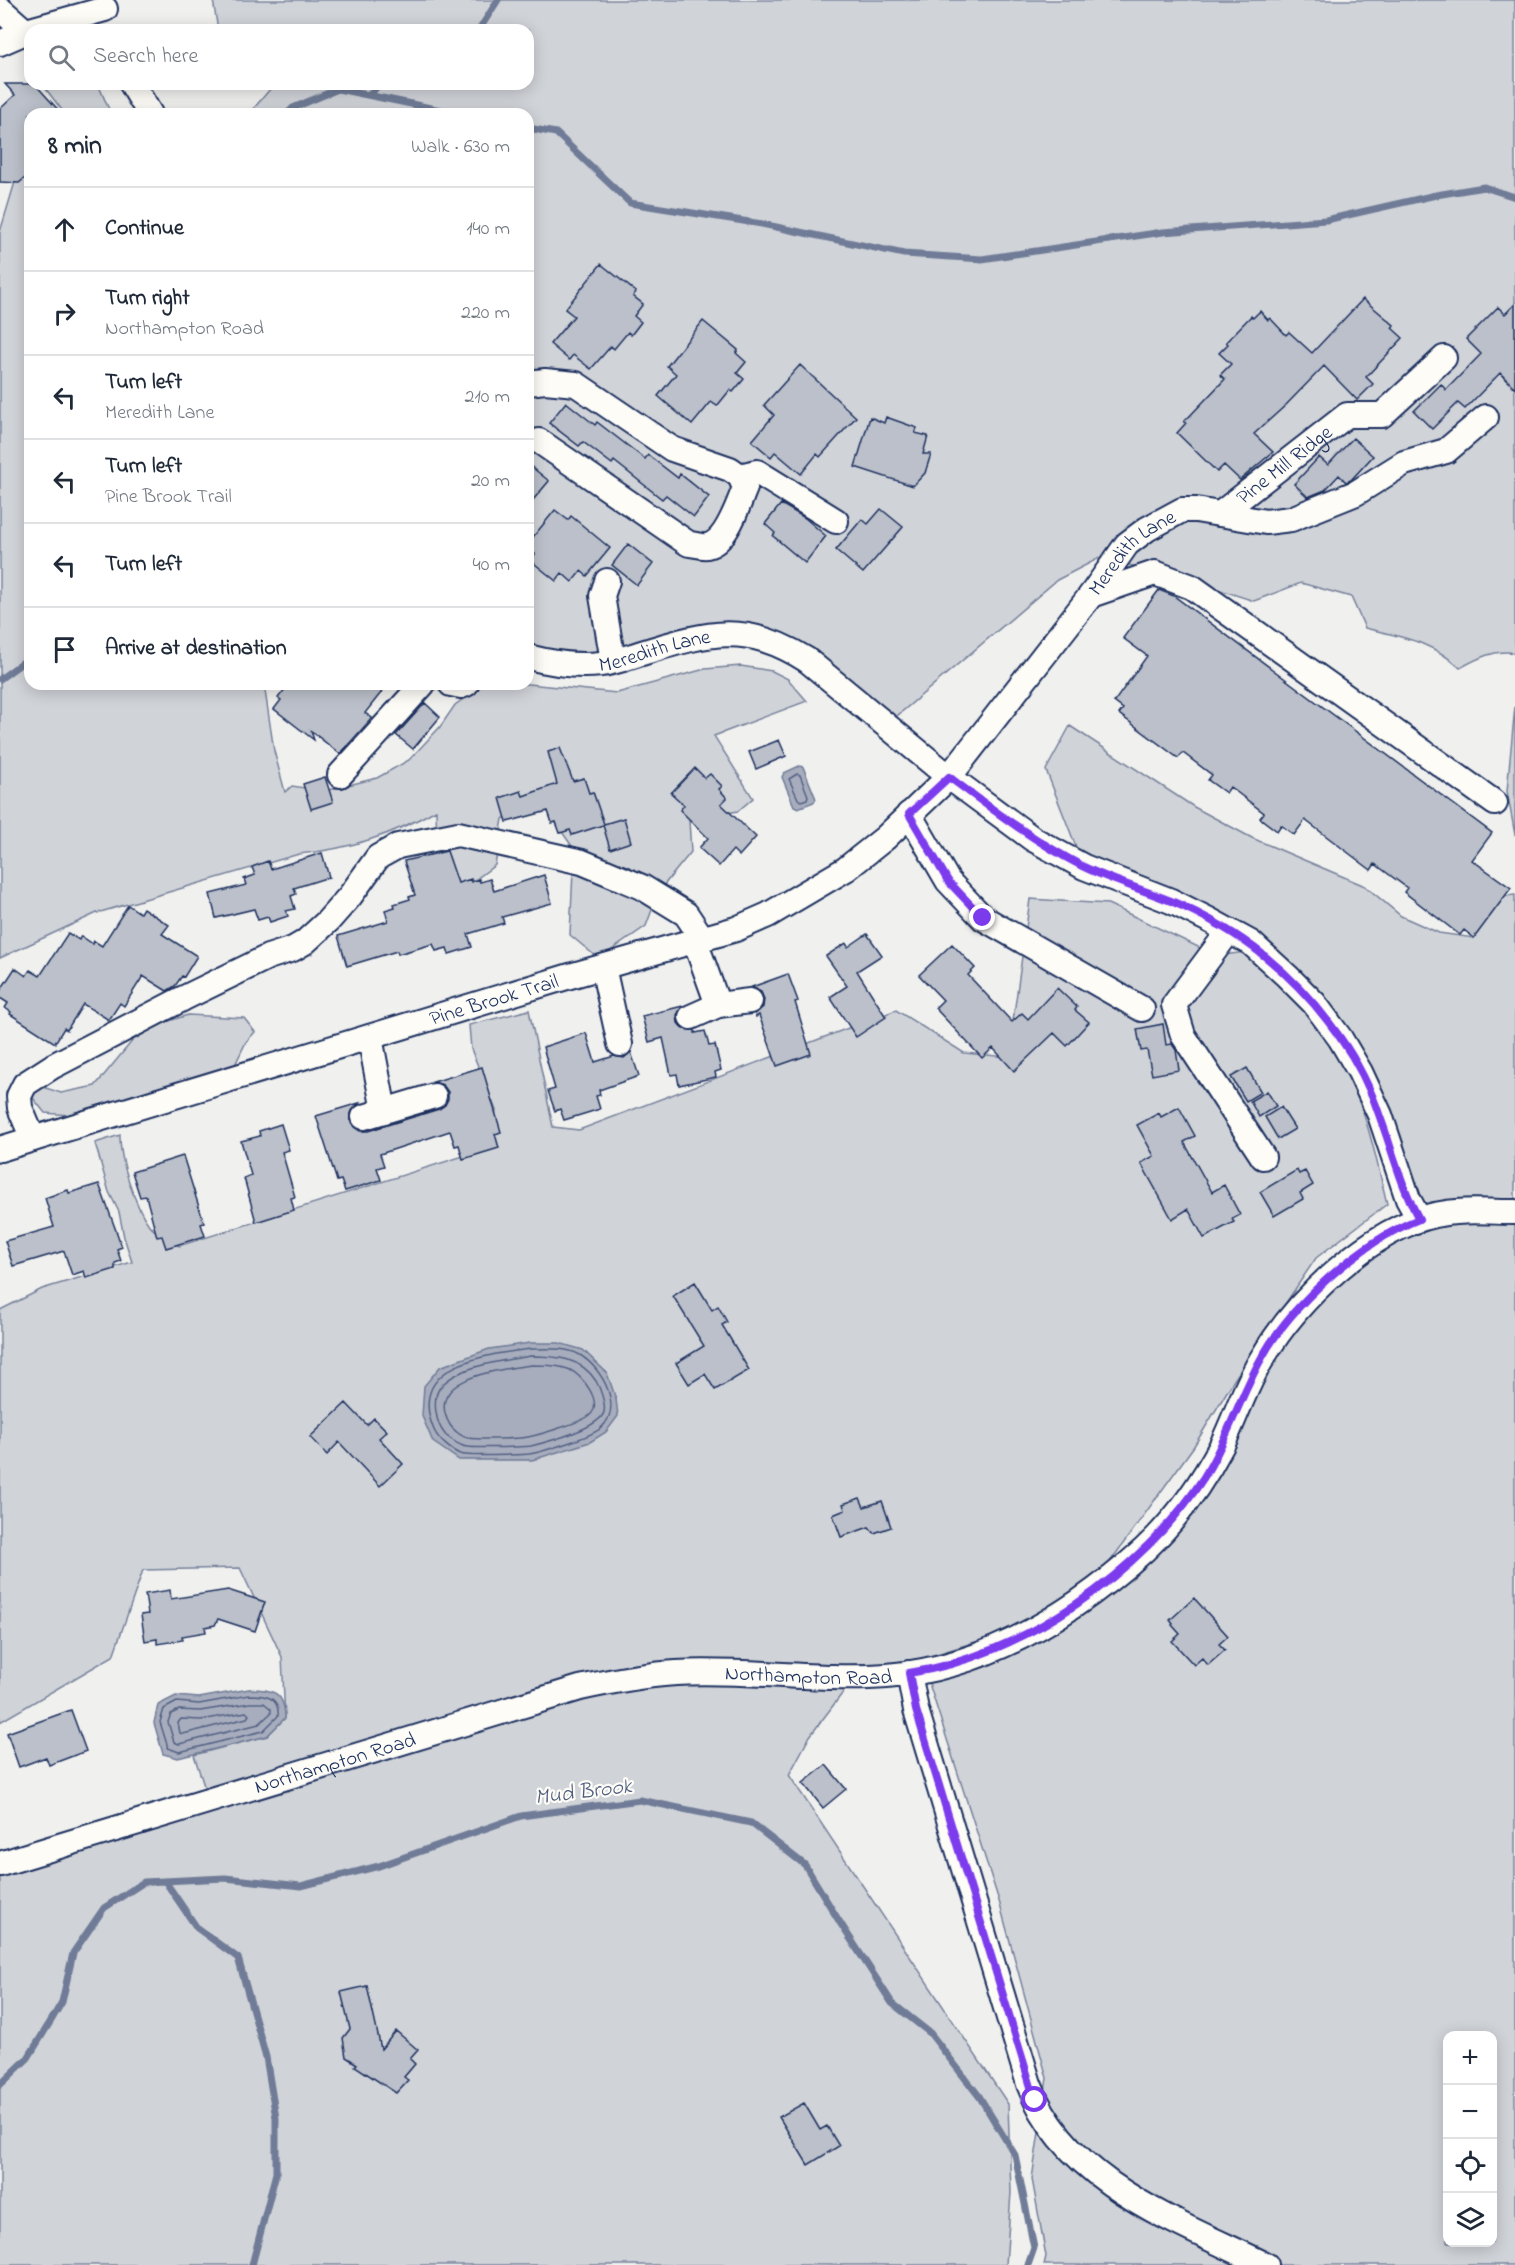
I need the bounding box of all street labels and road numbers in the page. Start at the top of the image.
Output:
street label: Pine Mill Ridge [1231,418,1340,513]
street label: Meredith Lane [1082,503,1182,603]
street label: Meredith Lane [597,623,713,681]
street label: Pine Brook Trail [426,967,562,1035]
street label: Northampton Road [725,1659,893,1694]
street label: Northampton Road [251,1726,420,1803]

